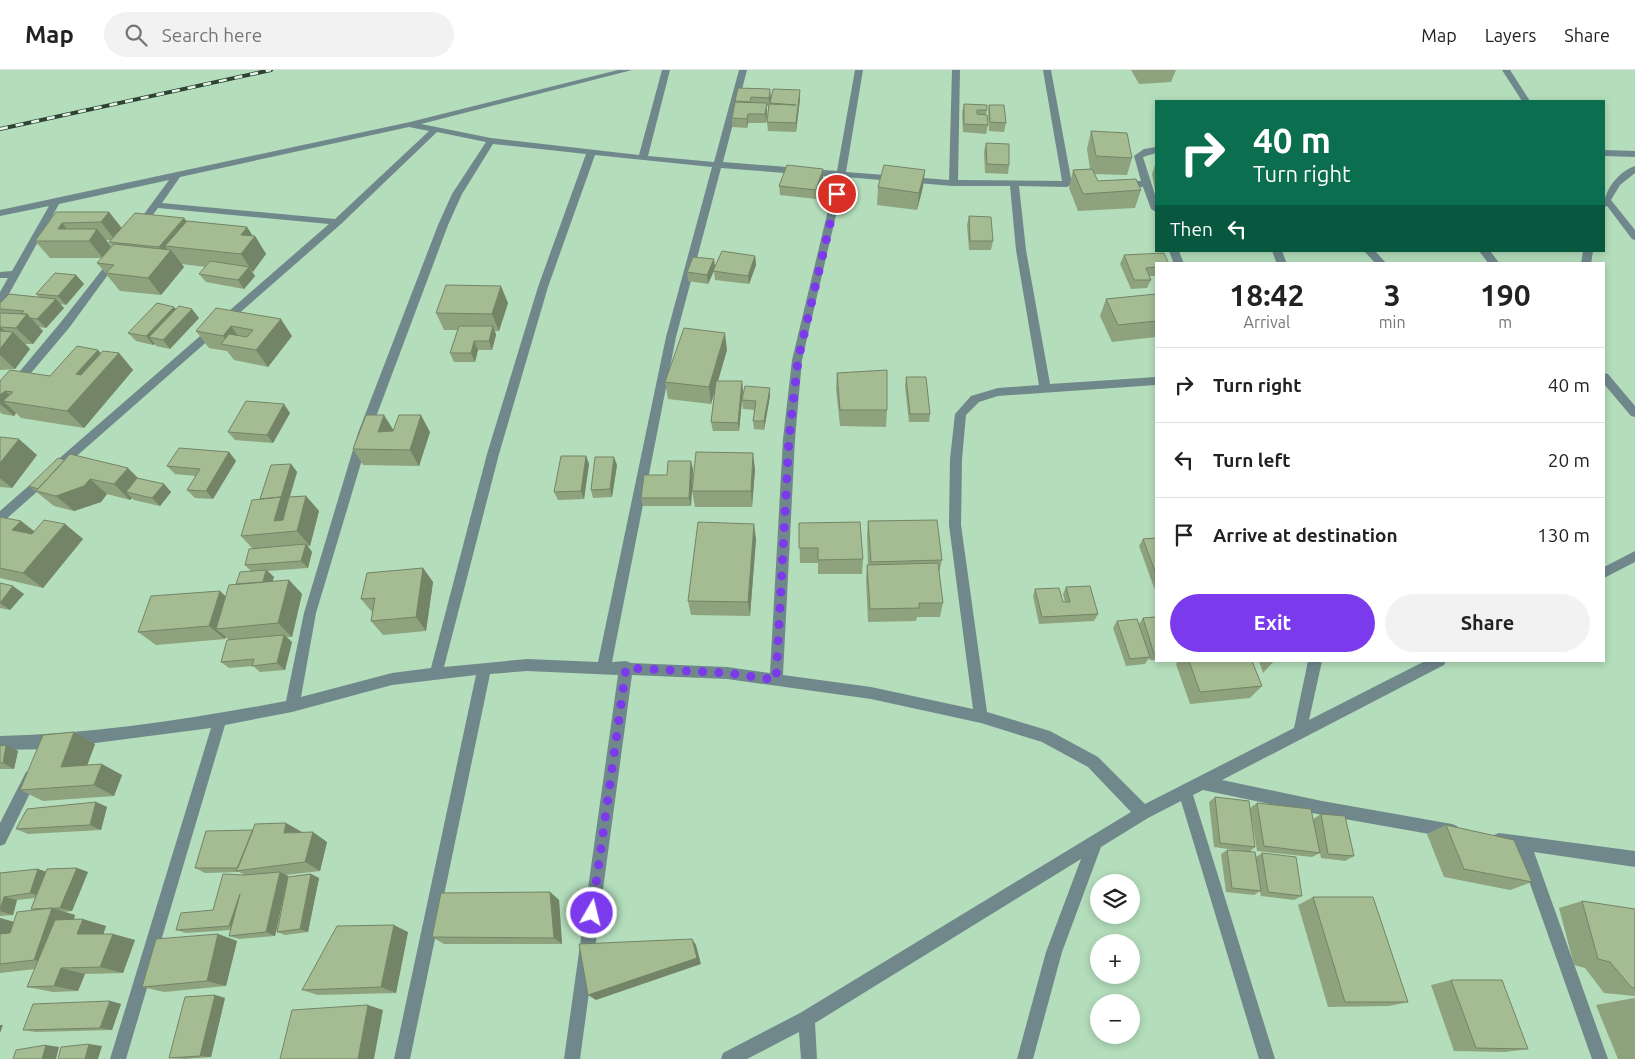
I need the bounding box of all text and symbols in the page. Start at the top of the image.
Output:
search box [104,12,454,57]
text: Map [25,21,74,48]
icon: search [122,21,150,49]
text: Search here [162,24,262,46]
text: Map [1421,25,1457,45]
text: Layers [1485,25,1536,45]
text: Share [1564,25,1610,45]
icon: right [1170,120,1235,185]
text: 40 m [1253,120,1331,160]
text: Turn right [1253,161,1351,186]
pin [816,173,858,215]
icon: arrive [823,180,851,208]
icon: left [1223,215,1251,243]
text: Then [1170,218,1213,240]
text: 18:42 [1229,278,1304,312]
text: 3 [1384,278,1401,312]
text: 190 [1480,278,1531,312]
text: Arrival [1244,313,1290,331]
text: min [1379,313,1406,331]
text: m [1498,313,1512,331]
icon: right [1170,371,1198,399]
text: Turn right [1213,374,1301,396]
text: 40 m [1548,374,1590,396]
icon: left [1170,446,1198,474]
text: Turn left [1213,449,1291,471]
text: 20 m [1548,449,1590,471]
icon: arrive [1170,521,1198,549]
text: Arrive at destination [1213,524,1398,546]
text: 130 m [1537,524,1590,546]
button: Exit [1170,594,1375,652]
button: Share [1385,594,1590,652]
map controls [1090,874,1140,1044]
button: layers [1090,874,1140,924]
position arrow [565,886,617,938]
button: + [1090,934,1140,984]
button: − [1090,994,1140,1044]

